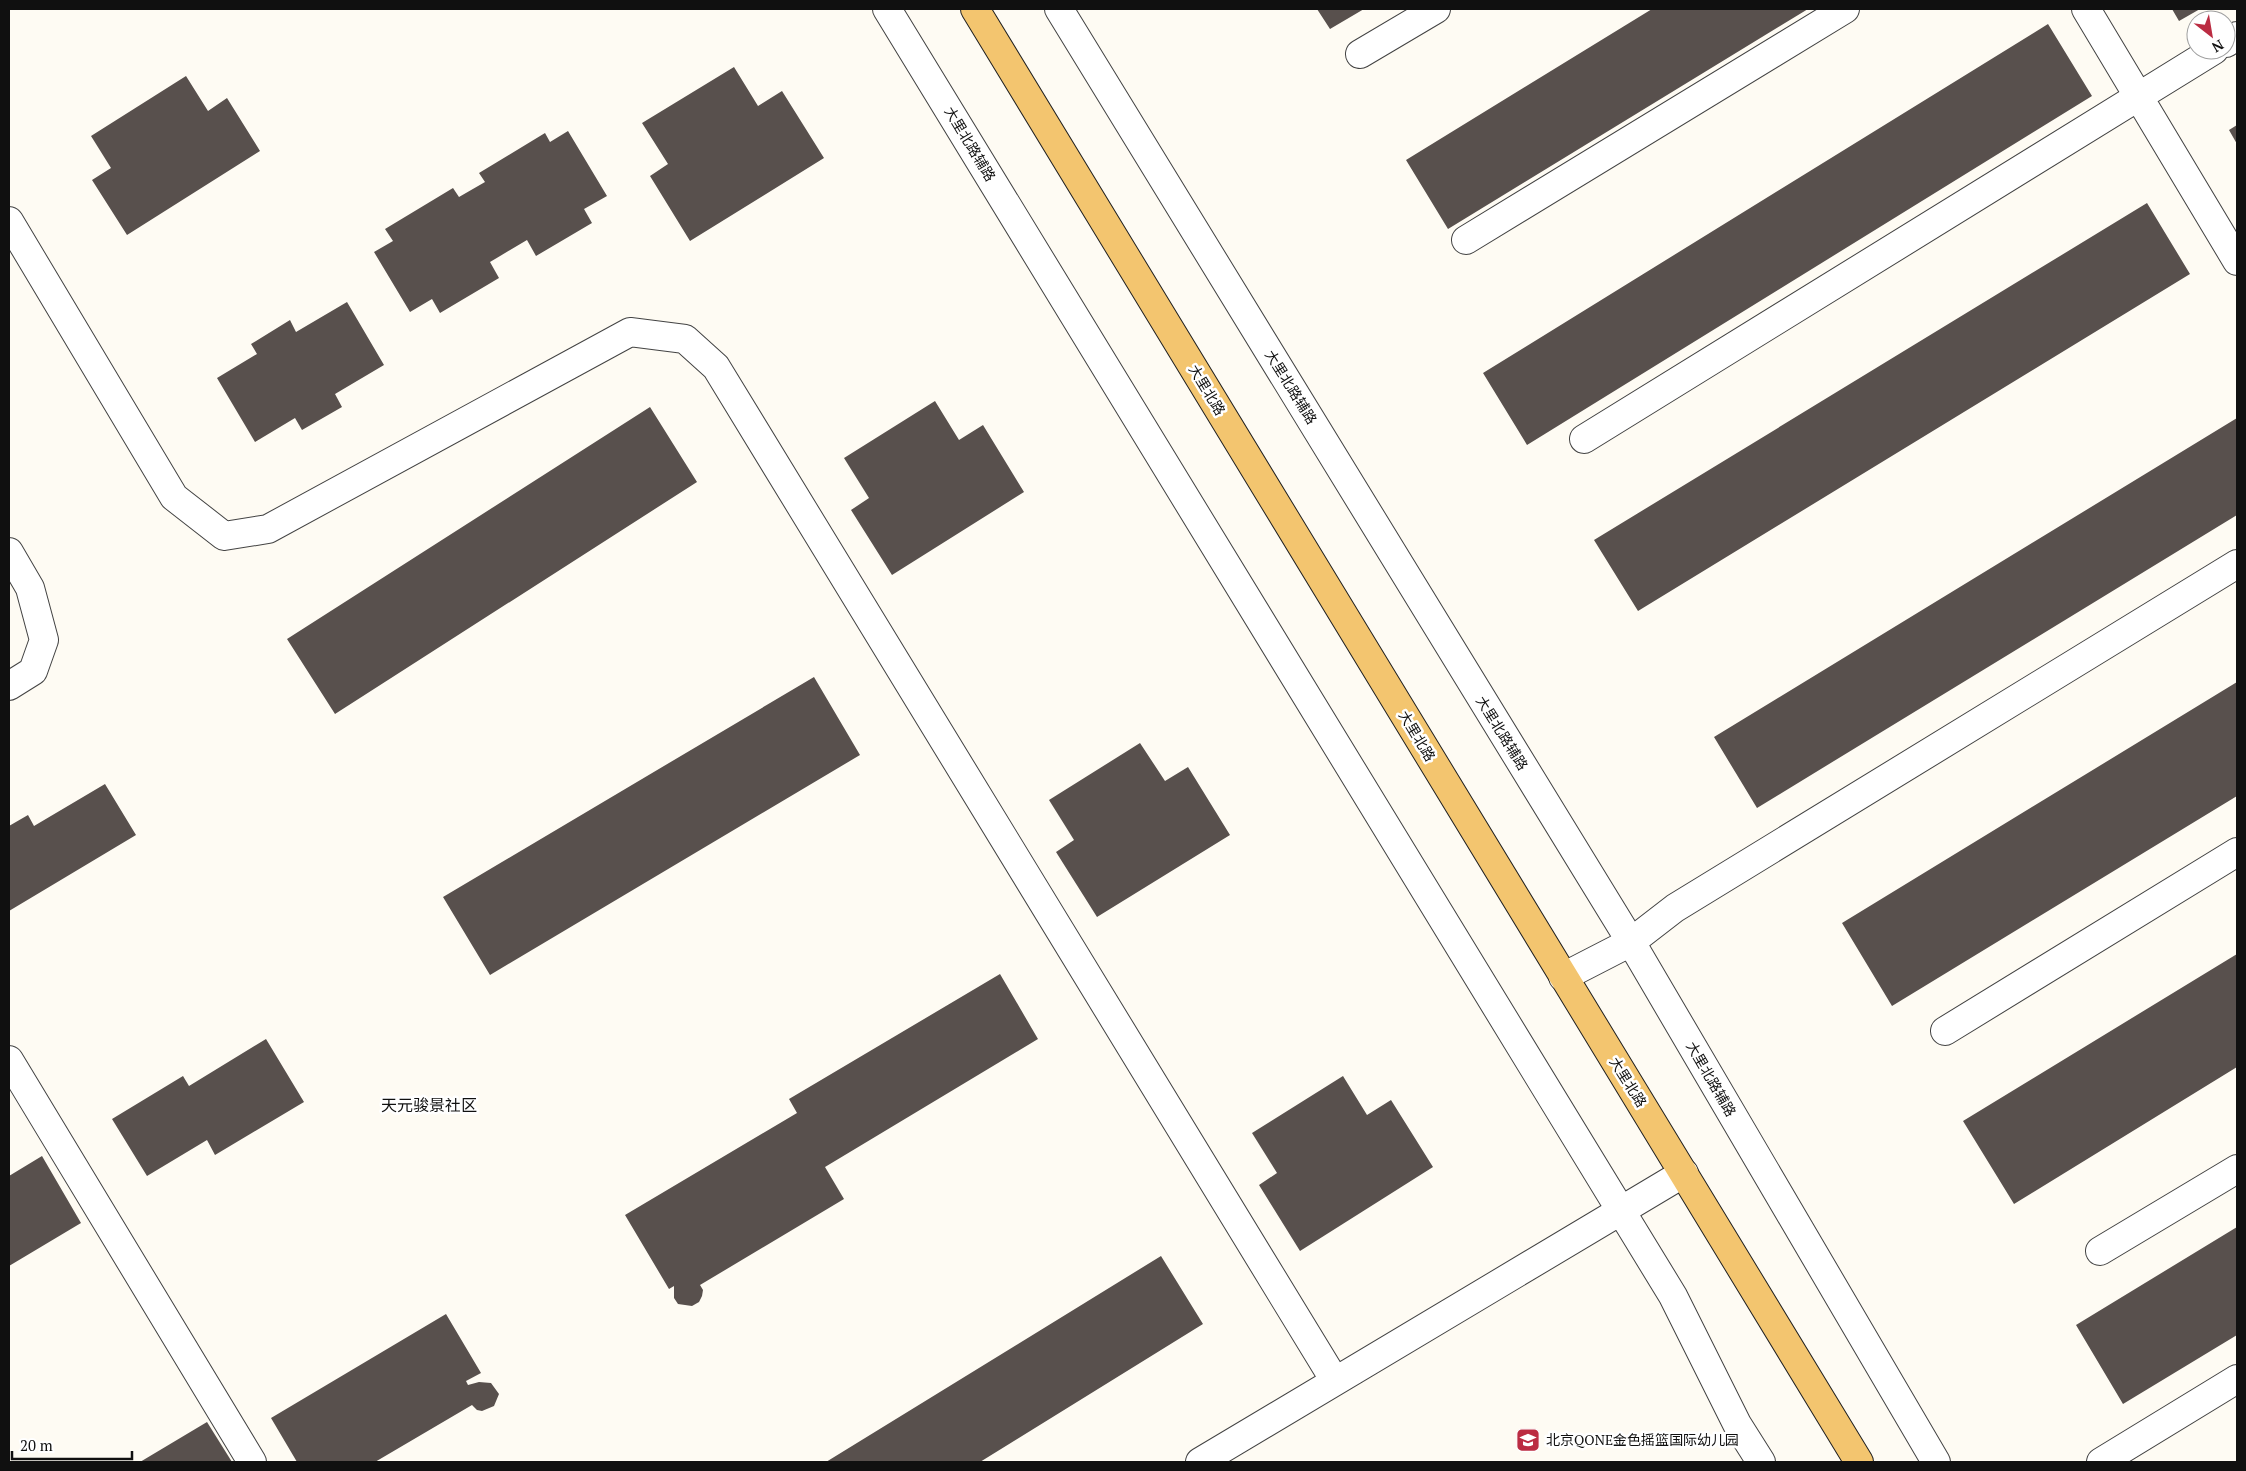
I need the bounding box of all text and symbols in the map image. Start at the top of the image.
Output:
north arrow [2186,10,2236,60]
text: N [2208,36,2227,58]
street label: 大里北路辅路 [941,103,1000,185]
street label: 大里北路辅路 [1261,346,1322,427]
street label: 大里北路 [1185,361,1230,419]
street label: 大里北路辅路 [1472,692,1533,773]
street label: 大里北路 [1395,707,1440,765]
street label: 大里北路辅路 [1682,1038,1741,1120]
street label: 大里北路 [1606,1053,1651,1111]
district label: 天元骏景社区 [381,1094,477,1116]
school or university icon: 北京QONE金色摇篮国际幼儿园 [1515,1427,1541,1453]
scale bar [12,1428,132,1460]
place label: 北京QONE金色摇篮国际幼儿园 [1546,1430,1739,1449]
text: 20 m [20,1435,53,1455]

